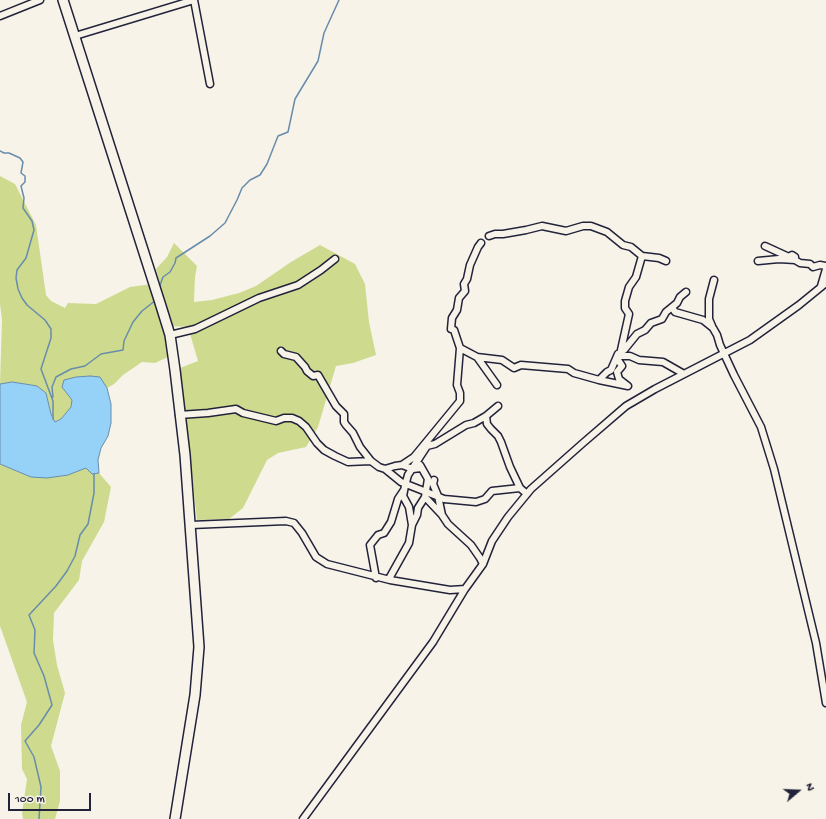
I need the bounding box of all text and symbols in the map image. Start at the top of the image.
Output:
north arrow [778,771,818,811]
text: N [803,782,816,792]
scale bar [10,785,93,811]
text: 100 m [15,793,45,807]

